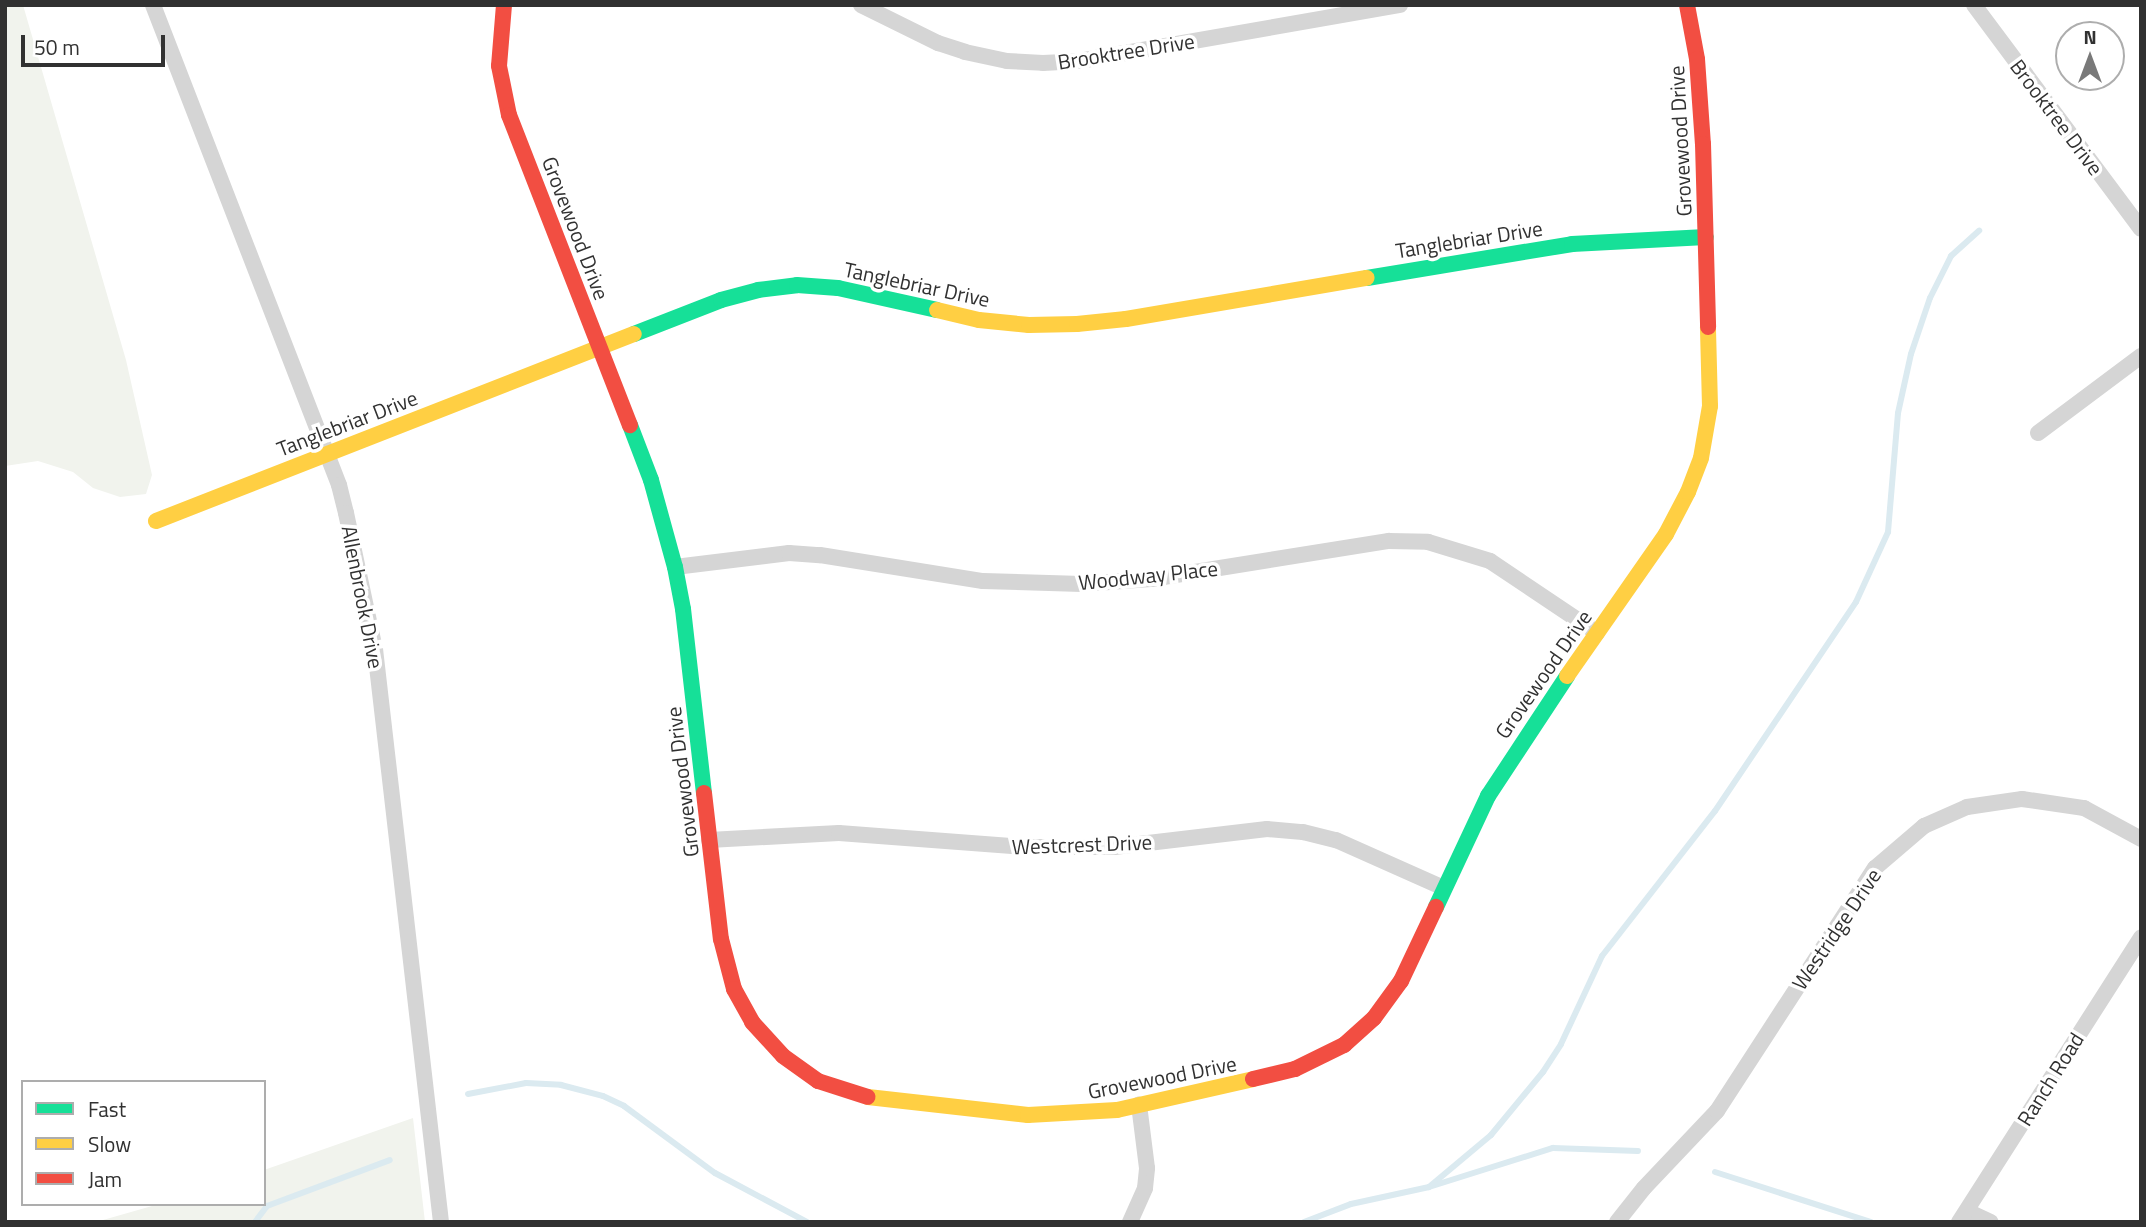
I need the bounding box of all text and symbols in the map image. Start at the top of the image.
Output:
scale bar [24,21,168,65]
north arrow [2055,21,2125,91]
text: N [2083,22,2097,51]
street label: Brooktree Drive [1056,28,1196,74]
text: 50 m [34,31,80,63]
street label: Brooktree Drive [2005,54,2109,180]
street label: Grovewood Drive [1663,65,1697,217]
street label: Grovewood Drive [537,153,615,303]
street label: Tanglebriar Drive [1394,215,1544,263]
street label: Tanglebriar Drive [842,256,992,312]
street label: Tanglebriar Drive [273,385,421,461]
street label: Allenbrook Drive [337,523,389,671]
street label: Woodway Place [1077,555,1219,595]
street label: Grovewood Drive [1489,605,1597,743]
street label: Grovewood Drive [660,706,704,858]
street label: Westcrest Drive [1011,829,1153,859]
street label: Westridge Drive [1786,864,1886,994]
street label: Ranch Road [2011,1028,2089,1130]
street label: Grovewood Drive [1085,1050,1239,1104]
legend [21,1080,266,1206]
text: Fast [88,1093,126,1125]
text: Slow [88,1128,131,1160]
text: Jam [88,1163,122,1195]

